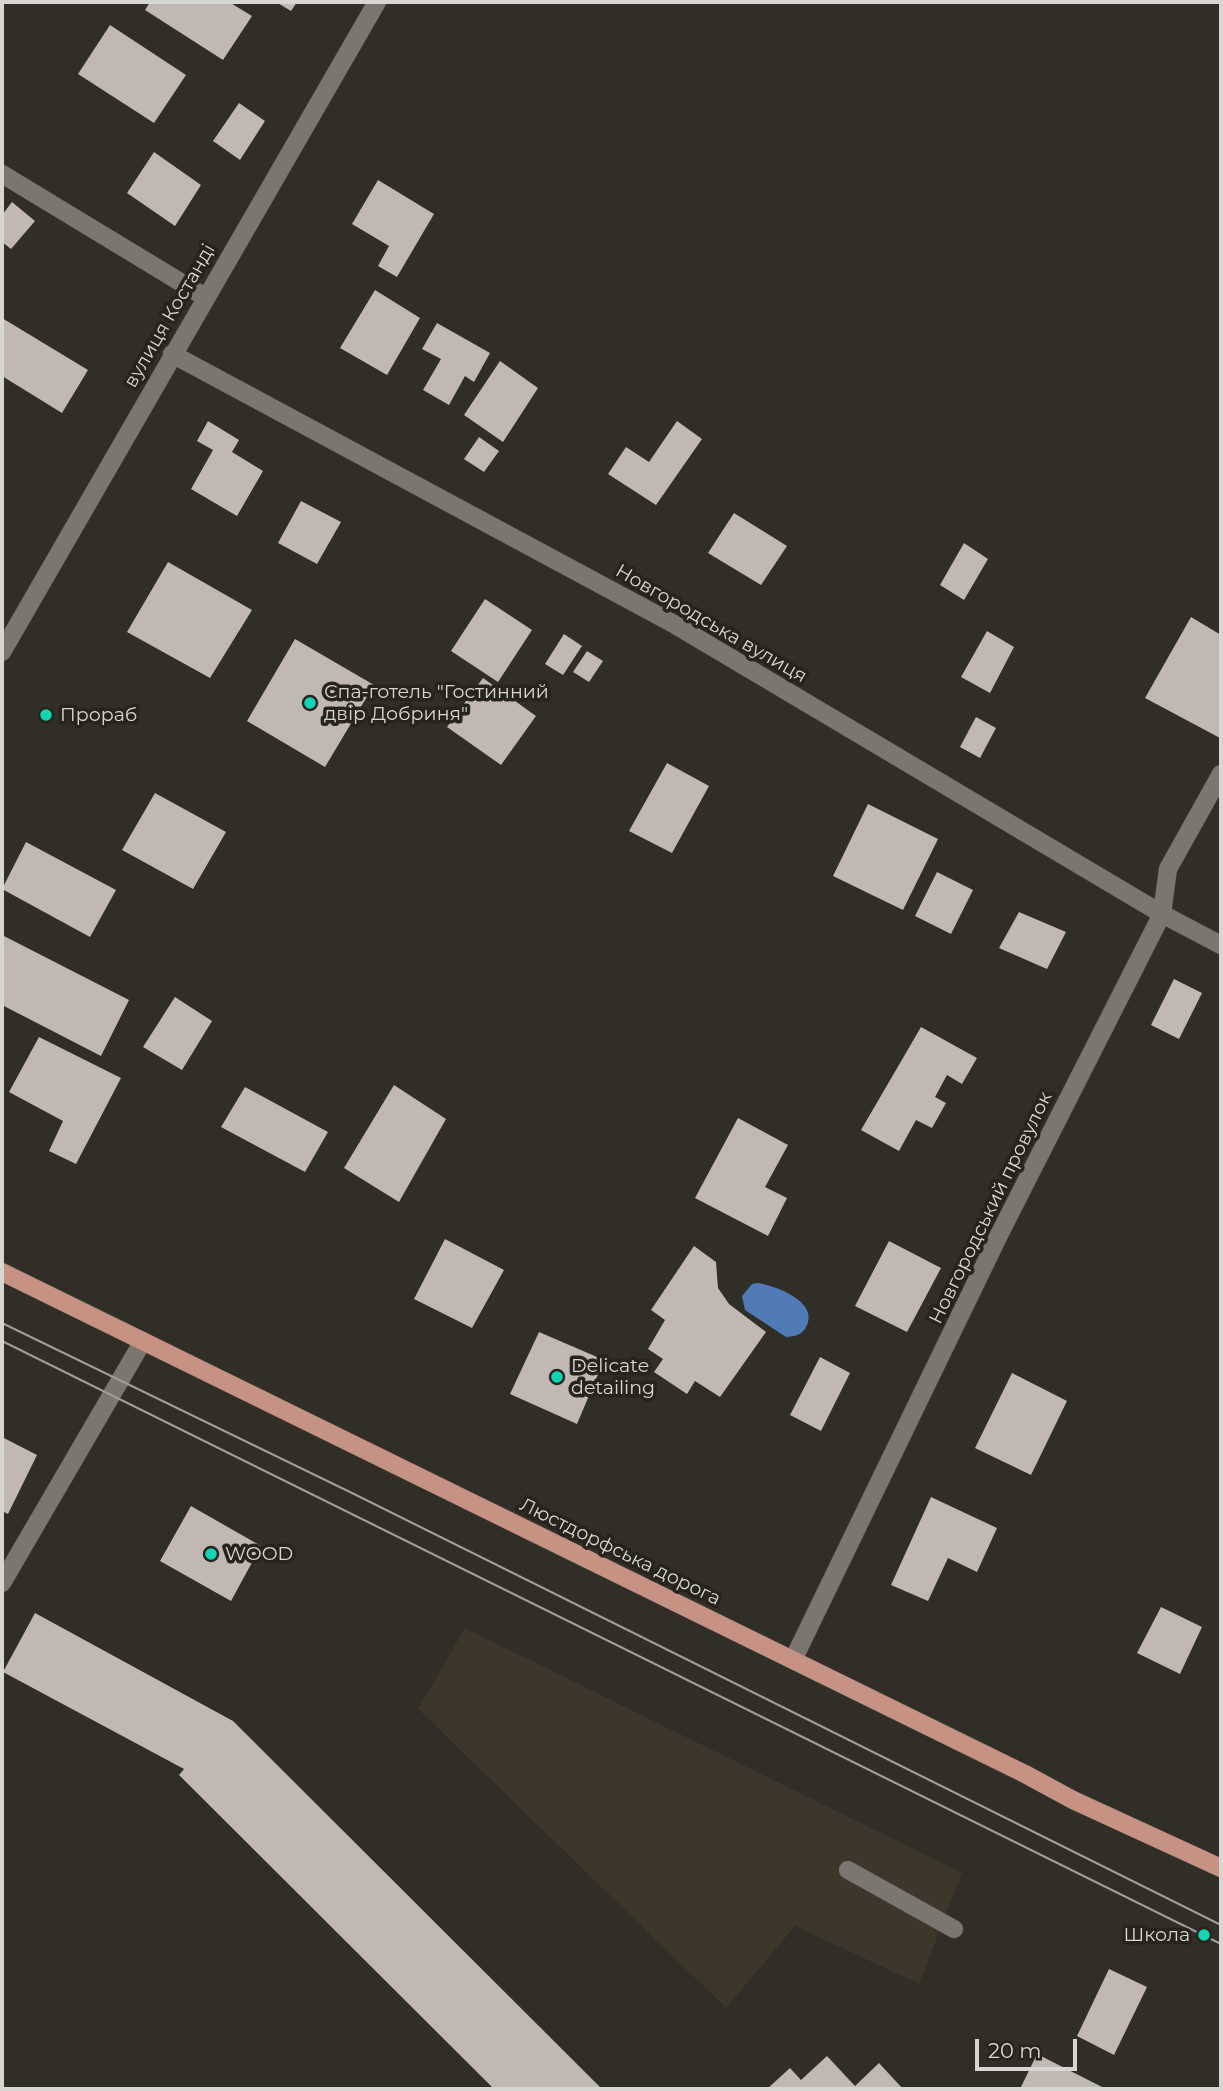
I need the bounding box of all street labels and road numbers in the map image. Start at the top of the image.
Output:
street label: вулиця Костанді [120,240,220,392]
street label: Новгородська вулиця [611,560,811,688]
street label: Новгородський провулок [925,1088,1057,1328]
street label: Люстдорфська дорога [516,1493,724,1611]

